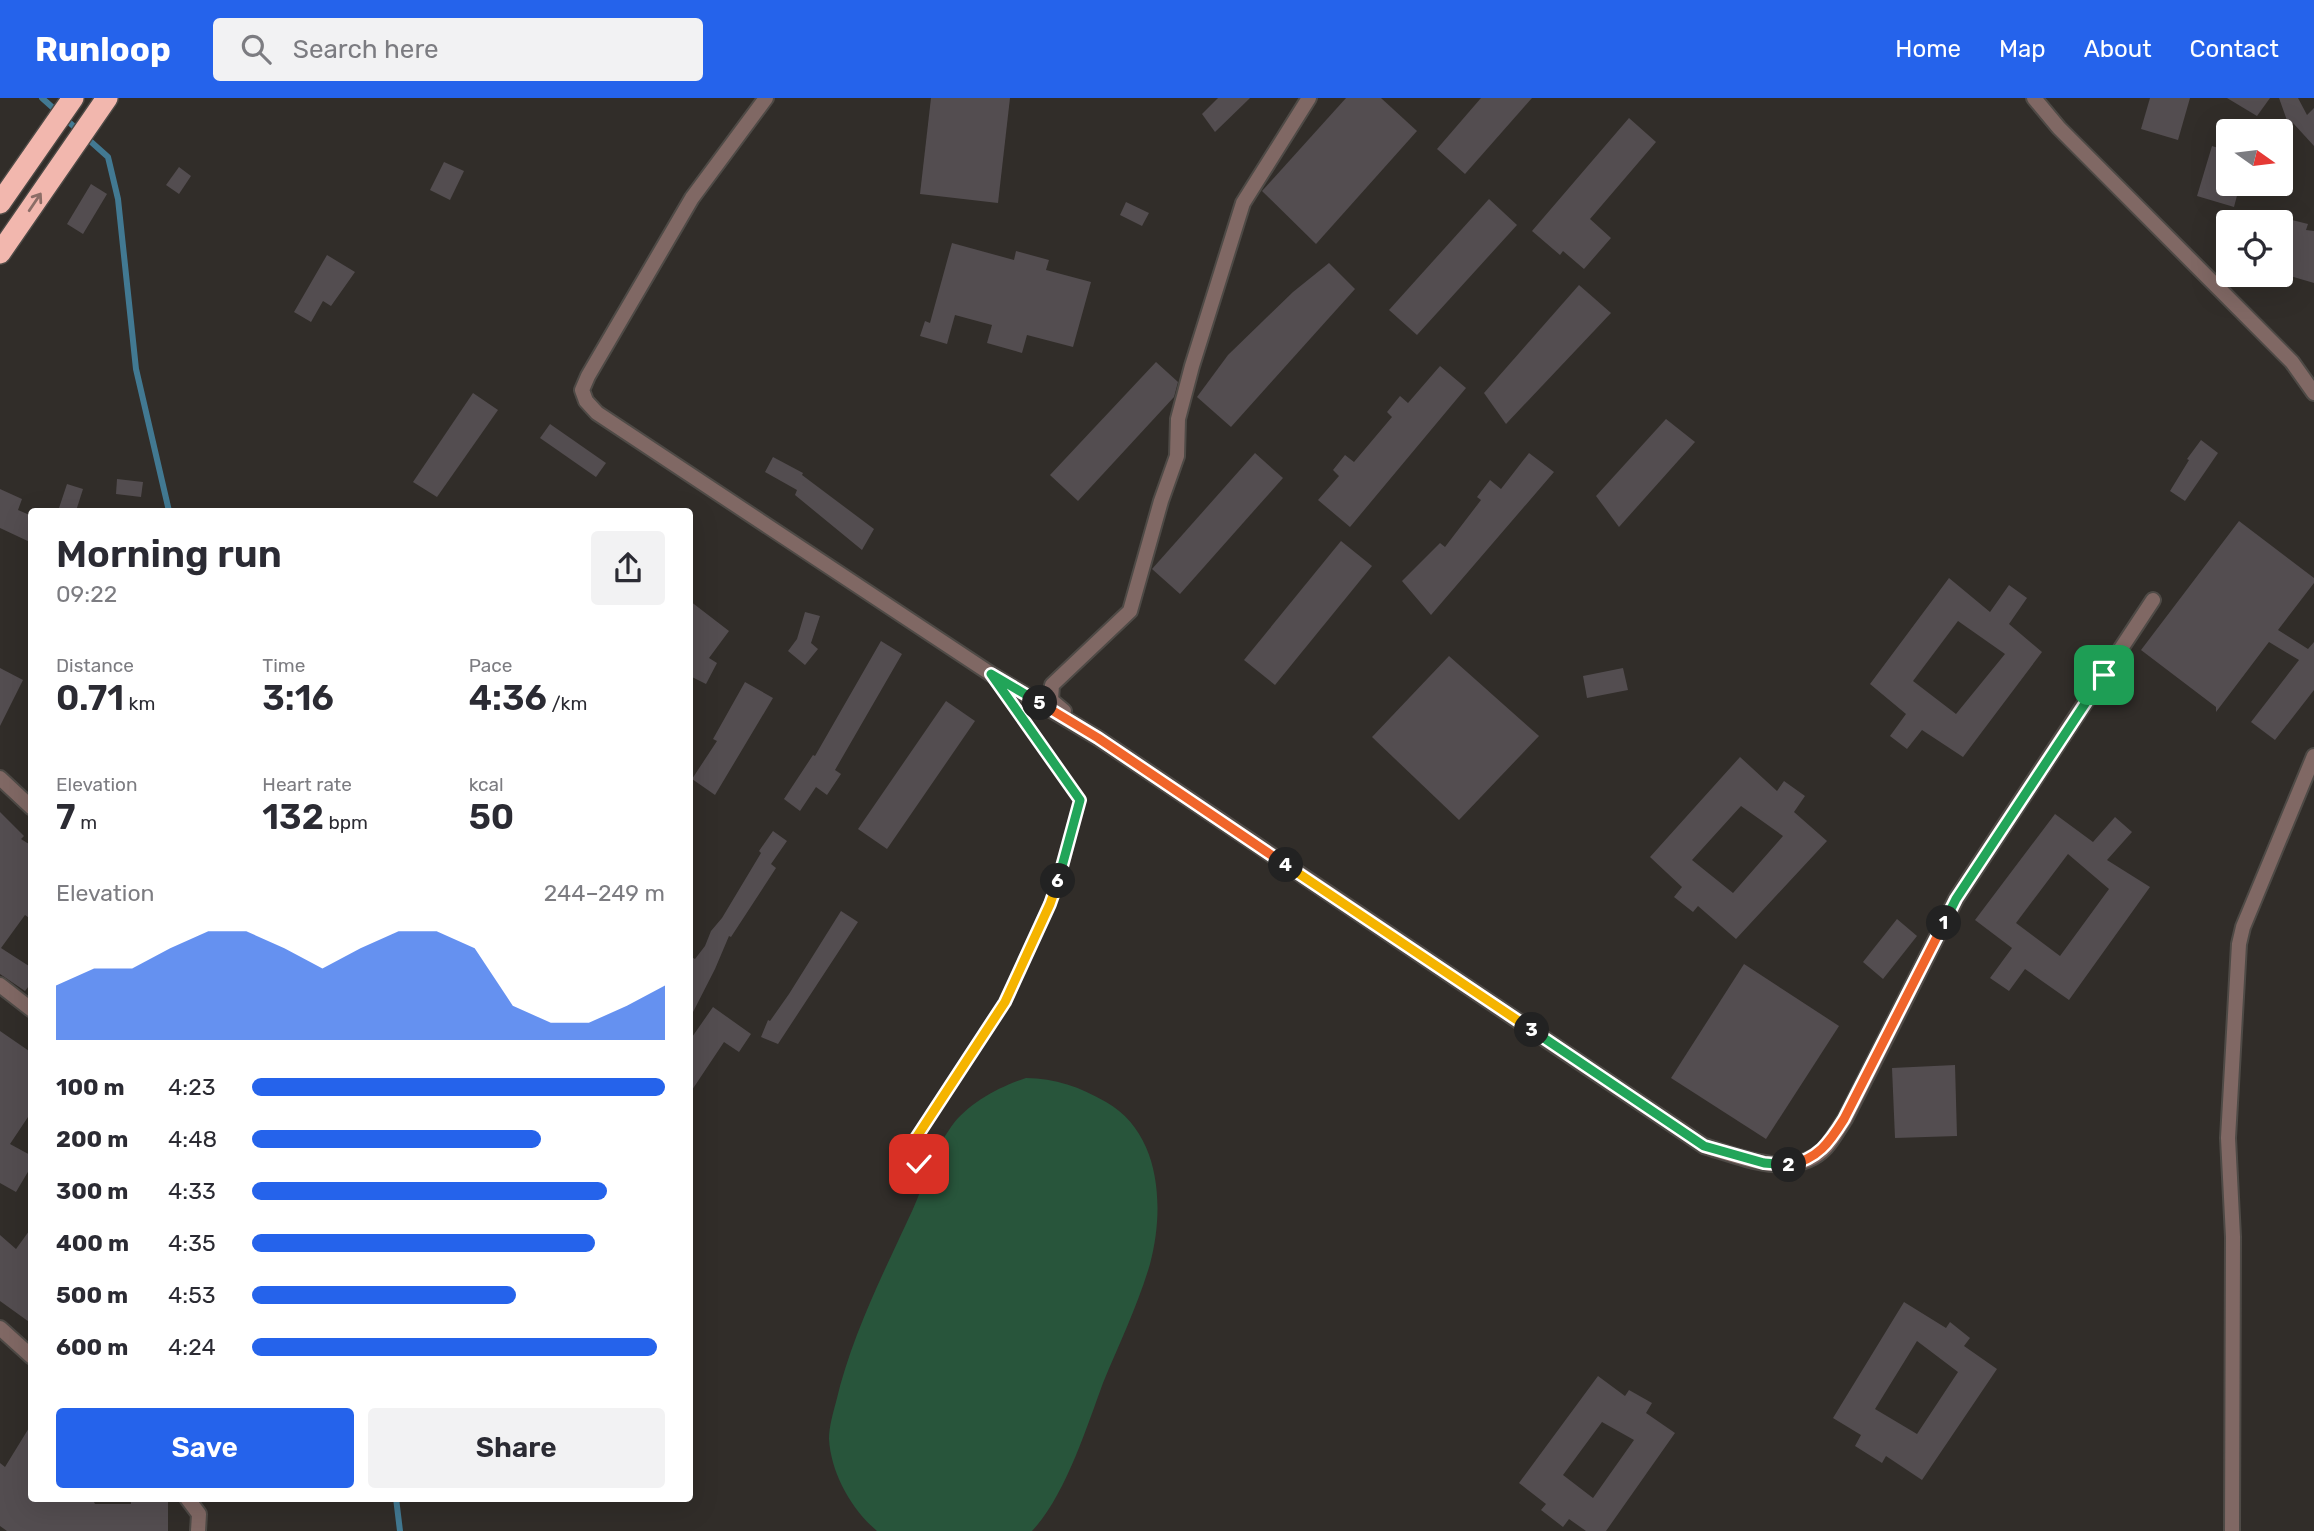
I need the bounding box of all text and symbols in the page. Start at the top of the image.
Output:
search box [213,18,703,81]
text: Runloop [35,30,171,69]
icon: search [237,30,275,68]
text: Search here [293,34,439,65]
text: Home [1895,35,1961,63]
text: Map [1999,35,2046,63]
text: About [2084,35,2152,63]
text: Contact [2190,35,2279,63]
north arrow [2216,119,2292,196]
map controls [2216,119,2293,287]
one-way arrow [28,192,42,212]
button: locate [2216,210,2293,287]
text: Morning run [56,531,282,577]
button: share [591,531,665,605]
text: 09:22 [56,580,117,608]
pin [2074,645,2134,705]
text: Distance [56,654,134,677]
text: Time [262,654,305,677]
text: Pace [469,654,512,677]
icon: arrive [2085,656,2123,694]
text: 0.71 [56,677,124,719]
text: 3:16 [262,677,334,719]
text: 4:36 [469,677,547,719]
pin: 5 [1023,686,1058,720]
text: 5 [1033,691,1046,714]
text: km [124,692,155,715]
text: /km [547,692,587,715]
text: Elevation [56,773,137,796]
text: Heart rate [262,773,352,796]
text: kcal [469,773,504,796]
text: 7 [56,796,76,838]
text: 132 [262,796,324,838]
text: 50 [469,796,514,838]
text: m [76,811,97,834]
text: bpm [324,811,368,834]
pin: 4 [1268,848,1304,882]
text: 4 [1279,853,1292,876]
pin: 6 [1040,864,1076,898]
text: 6 [1051,869,1064,892]
text: Elevation [56,879,155,907]
text: 244–249 m [544,879,665,907]
pin: 1 [1926,906,1962,940]
text: 1 [1939,911,1948,934]
pin: 3 [1514,1012,1550,1048]
text: 3 [1525,1018,1538,1041]
text: 100 m [56,1073,125,1101]
text: 4:23 [168,1073,216,1101]
text: 200 m [56,1125,128,1153]
text: 4:48 [168,1125,217,1153]
pin [889,1134,949,1194]
icon: check [900,1145,938,1183]
pin: 2 [1772,1148,1806,1182]
text: 2 [1782,1153,1795,1176]
text: 300 m [56,1177,128,1205]
text: 4:33 [168,1177,216,1205]
text: 400 m [56,1229,129,1257]
text: 4:35 [168,1229,216,1257]
text: 500 m [56,1281,128,1309]
text: 4:53 [168,1281,216,1309]
text: 600 m [56,1333,128,1361]
text: 4:24 [168,1333,216,1361]
button: Save [56,1408,354,1488]
button: Share [368,1408,665,1488]

